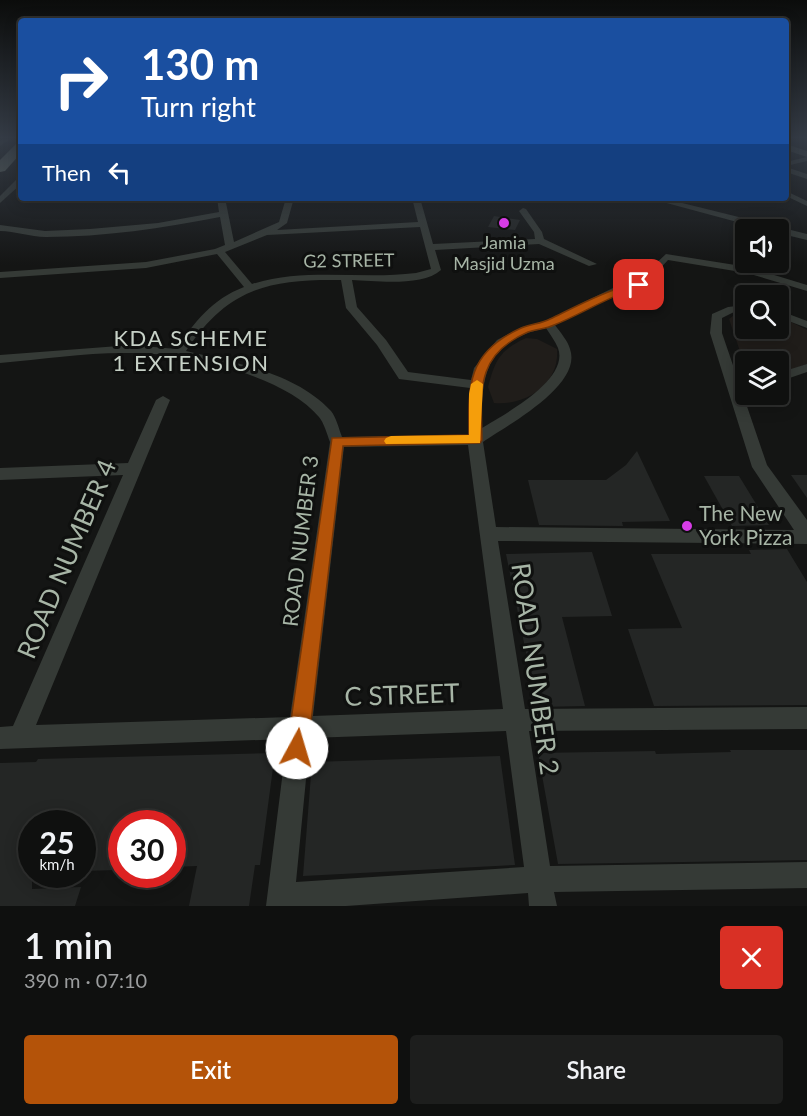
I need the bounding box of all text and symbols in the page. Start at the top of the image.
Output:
text: 130 m [141,39,259,89]
icon: right [42,42,120,120]
text: Turn right [141,90,256,123]
icon: left [103,156,136,189]
text: Then [42,159,91,186]
marker: Jamia Masjid Uzma [497,216,511,230]
map controls [735,219,789,405]
button: sound [735,219,789,273]
place label: Jamia Masjid Uzma [453,231,555,274]
street label: G2 STREET [303,248,395,272]
pin [613,259,664,310]
icon: arrive [622,268,655,301]
button: search [735,285,789,339]
district label: KDA SCHEME 1 EXTENSION [113,324,269,376]
button: layers [735,351,789,405]
street label: ROAD NUMBER 4 [10,454,123,663]
street label: ROAD NUMBER 3 [277,454,322,628]
place label: The New York Pizza [699,500,792,549]
marker: The New York Pizza [680,519,694,533]
street label: ROAD NUMBER 2 [505,561,567,777]
street label: C STREET [344,676,460,712]
position arrow [265,716,329,780]
speed limit sign: 30 [108,810,186,888]
text: 25 [40,824,74,860]
text: km/h [39,855,75,873]
text: 1 min [24,923,113,967]
button: close [720,926,783,989]
text: 390 m · 07:10 [24,968,147,992]
button: Exit [24,1035,398,1104]
button: Share [410,1035,783,1104]

